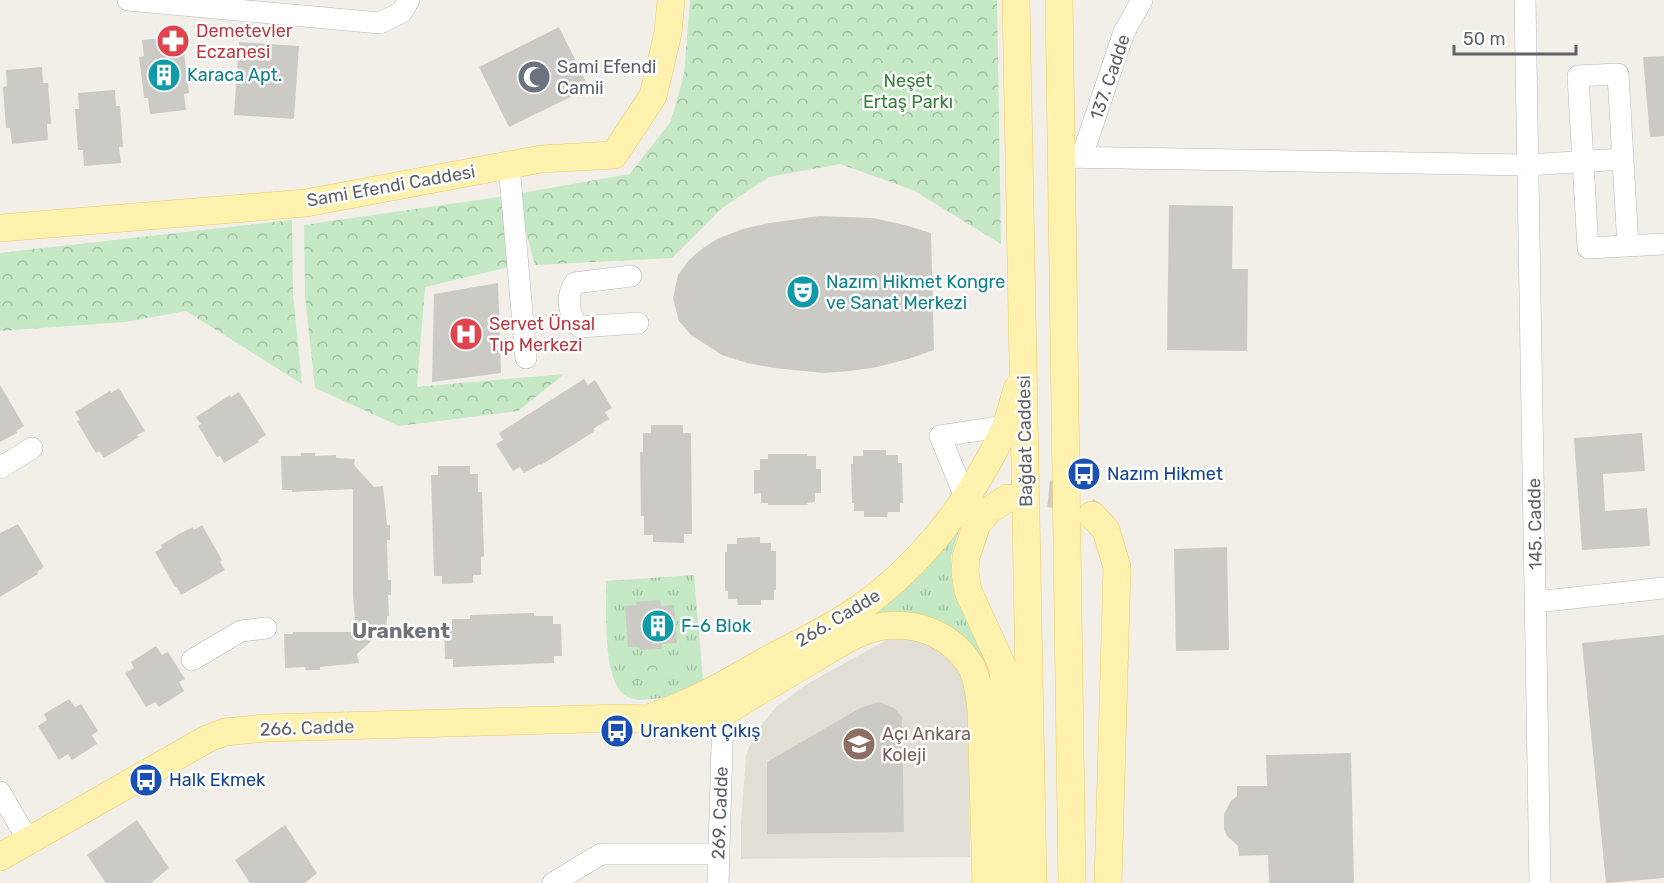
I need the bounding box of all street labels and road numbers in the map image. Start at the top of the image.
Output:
street label: 137. Cadde [1085,31,1135,123]
street label: Sami Efendi Caddesi [305,160,477,212]
street label: Bağdat Caddesi [1013,375,1037,507]
street label: 145. Cadde [1523,478,1547,570]
street label: 266. Cadde [792,584,884,652]
street label: 266. Cadde [259,715,355,741]
street label: 269. Cadde [707,766,733,860]

